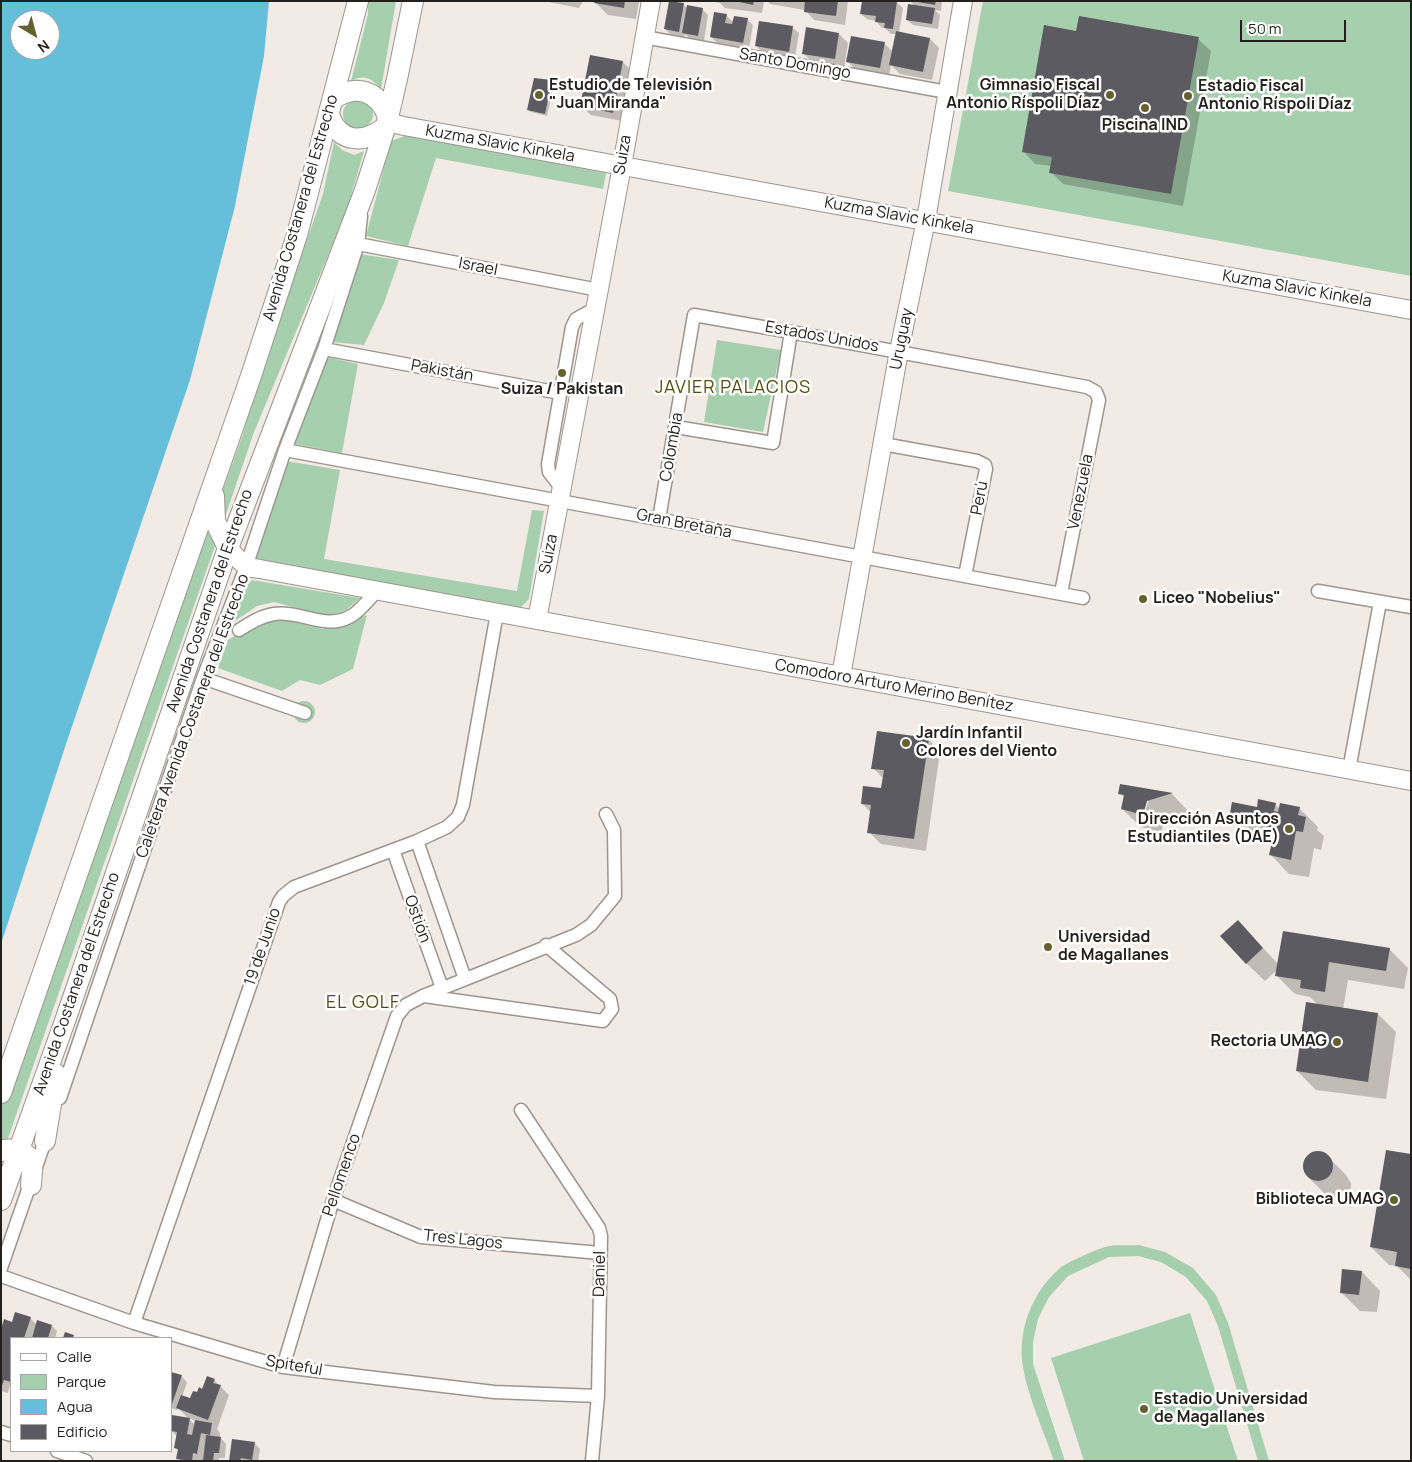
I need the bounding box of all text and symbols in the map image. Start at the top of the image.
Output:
north arrow [10,10,60,60]
scale bar [1242,10,1348,42]
text: 50 m [1248,18,1282,39]
text: N [34,36,53,57]
street label: Santo Domingo [738,45,852,83]
place label: Estudio de Televisión "Juan Miranda" [549,76,712,114]
place label: Gimnasio Fiscal Antonio Ríspoli Díaz [946,76,1100,114]
place label: Estadio Fiscal Antonio Ríspoli Díaz [1198,77,1352,115]
marker: Estudio de Televisión "Juan Miranda" [533,89,545,101]
marker: Gimnasio Fiscal Antonio Ríspoli Díaz [1104,89,1116,101]
marker: Estadio Fiscal Antonio Ríspoli Díaz [1182,90,1194,102]
street label: Avenida Costanera del Estrecho [259,93,343,323]
marker: Piscina IND [1139,102,1151,114]
place label: Piscina IND [1102,116,1188,136]
street label: Kuzma Slavic Kinkela [424,121,576,167]
street label: Suiza [610,134,636,176]
street label: Kuzma Slavic Kinkela [823,193,975,239]
street label: Israel [457,254,499,280]
street label: Kuzma Slavic Kinkela [1221,266,1373,312]
street label: Uruguay [887,307,917,371]
street label: Estados Unidos [764,318,880,356]
street label: Pakistán [409,356,475,386]
marker: Suiza / Pakistan [556,367,568,379]
district label: JAVIER PALACIOS [653,377,813,399]
place label: Suiza / Pakistan [501,380,623,400]
street label: Colombia [656,411,688,483]
street label: Venezuela [1064,453,1098,531]
street label: Perú [967,479,993,517]
street label: Avenida Costanera del Estrecho [163,487,257,715]
street label: Gran Bretaña [635,505,733,543]
street label: Suiza [536,533,562,575]
street label: Caletera Avenida Costanera del Estrecho [133,571,253,861]
place label: Liceo "Nobelius" [1153,589,1281,609]
marker: Liceo "Nobelius" [1137,593,1149,605]
street label: Comodoro Arturo Merino Benítez [773,656,1015,716]
place label: Jardín Infantil Colores del Viento [916,724,1057,762]
marker: Jardín Infantil Colores del Viento [900,737,912,749]
place label: Dirección Asuntos Estudiantiles (DAE) [1128,810,1279,848]
marker: Dirección Asuntos Estudiantiles (DAE) [1283,823,1295,835]
street label: Avenida Costanera del Estrecho [30,870,124,1098]
street label: Ostión [400,893,434,945]
street label: 19 de Junio [241,906,285,988]
place label: Universidad de Magallanes [1058,928,1169,966]
marker: Universidad de Magallanes [1042,941,1054,953]
district label: EL GOLF [325,992,401,1014]
place label: Rectoria UMAG [1211,1032,1327,1052]
marker: Rectoria UMAG [1331,1036,1343,1048]
street label: Pellomenco [319,1131,365,1219]
place label: Biblioteca UMAG [1256,1190,1384,1210]
marker: Biblioteca UMAG [1388,1194,1400,1206]
street label: Tres Lagos [422,1226,504,1254]
street label: Daniel [590,1251,610,1297]
legend [10,1337,172,1452]
text: Calle [57,1346,92,1367]
street label: Spiteful [264,1352,324,1380]
text: Parque [57,1371,106,1392]
place label: Estadio Universidad de Magallanes [1154,1390,1308,1428]
text: Agua [57,1396,93,1417]
marker: Estadio Universidad de Magallanes [1138,1403,1150,1415]
text: Edificio [57,1421,107,1442]

